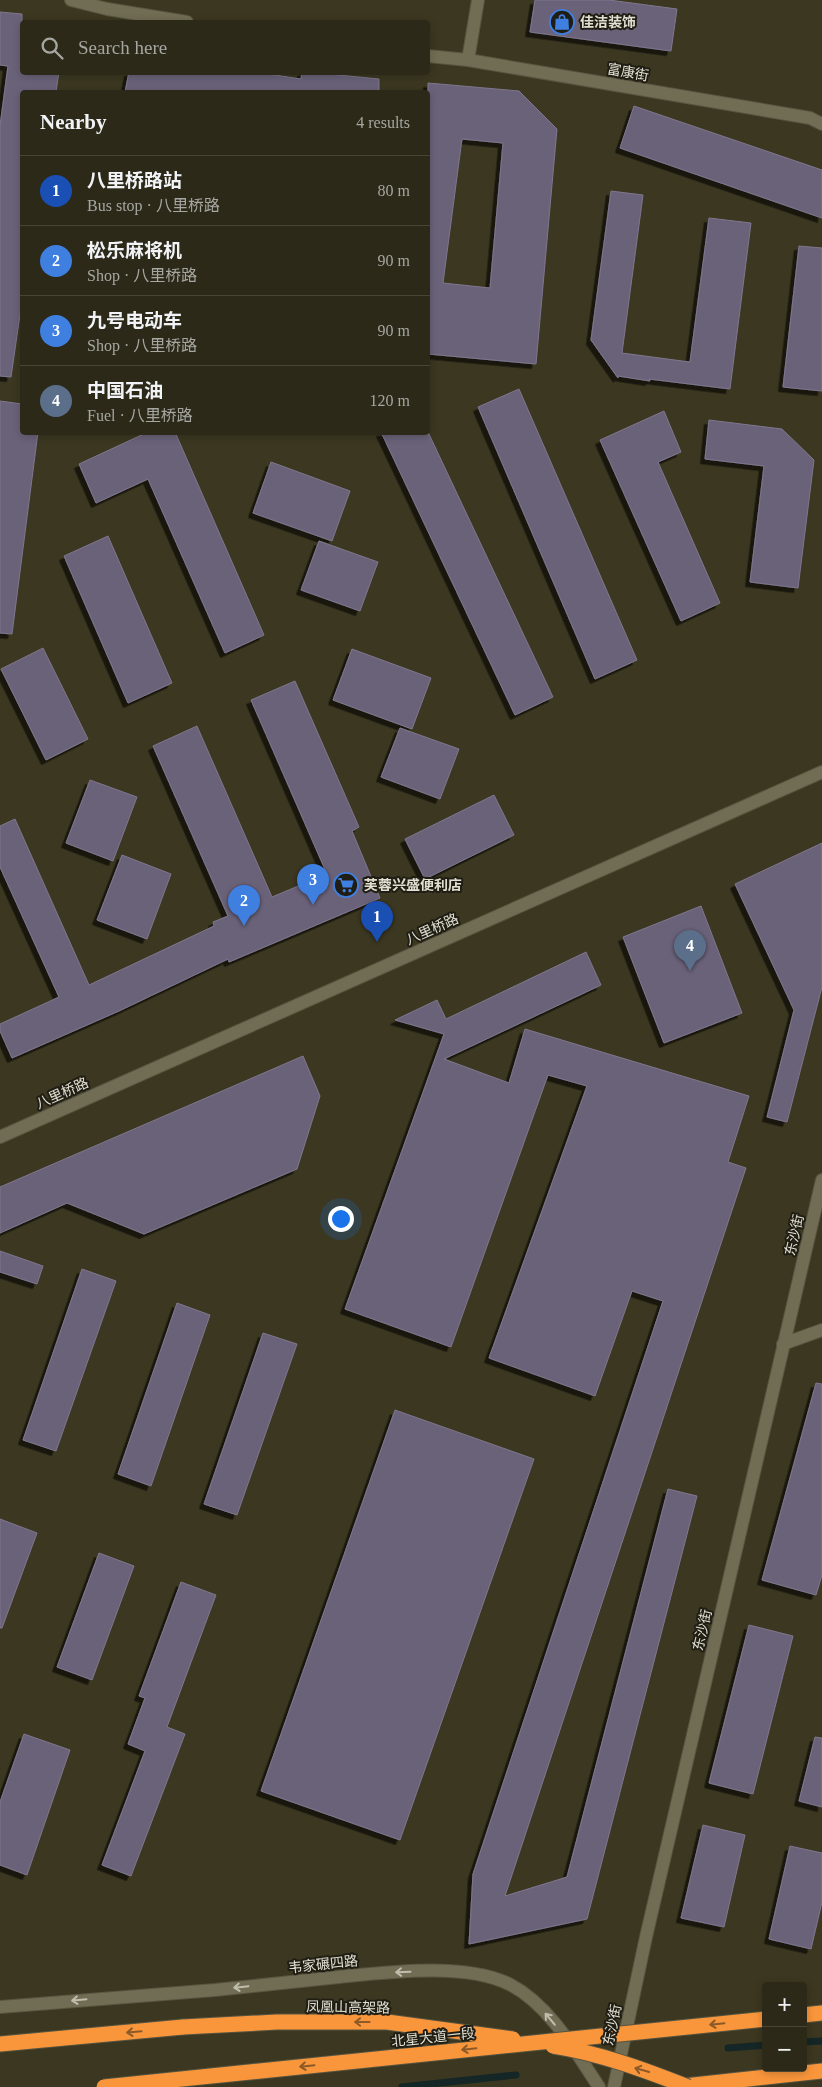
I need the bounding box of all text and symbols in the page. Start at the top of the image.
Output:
shop icon: 佳洁装饰 [549,9,575,35]
place label: 佳洁装饰 [580,15,636,30]
search box [20,20,430,75]
icon: search [38,34,66,62]
text: Search here [78,37,167,58]
street label: 富康街 [606,61,650,84]
text: Nearby [40,110,107,134]
text: 4 results [356,114,410,131]
text: 八里桥路站 [87,170,182,191]
text: 1 [52,182,60,199]
text: 80 m [378,182,410,199]
text: Bus stop · 八里桥路 [87,197,220,214]
text: 松乐麻将机 [87,240,182,261]
text: 2 [52,252,60,269]
text: 90 m [378,252,410,269]
text: Shop · 八里桥路 [87,267,197,284]
text: 九号电动车 [87,310,182,331]
text: 3 [52,322,60,339]
text: 90 m [378,322,410,339]
text: Shop · 八里桥路 [87,337,197,354]
text: 中国石油 [87,380,163,401]
text: 4 [52,392,60,409]
text: 120 m [370,392,410,409]
text: Fuel · 八里桥路 [87,407,193,424]
pin: 3 [297,864,329,905]
supermarket icon: 芙蓉兴盛便利店 [333,872,359,898]
place label: 芙蓉兴盛便利店 [364,877,462,893]
pin: 2 [228,885,260,926]
pin: 1 [361,901,393,942]
street label: 八里桥路 [404,911,461,948]
pin: 4 [674,930,706,971]
street label: 八里桥路 [34,1075,91,1112]
your location [328,1206,354,1232]
street label: 东沙街 [782,1213,807,1257]
street label: 东沙街 [690,1608,715,1652]
street label: 韦家碾四路 [287,1952,359,1976]
one-way arrow [395,1967,411,1976]
one-way arrow [234,1982,250,1992]
map controls [762,1982,807,2072]
button: + [762,1982,807,2027]
one-way arrow [72,1996,88,2005]
street label: 凤凰山高架路 [306,1999,390,2016]
street label: 东沙街 [601,2003,624,2047]
one-way arrow [545,2013,556,2026]
one-way arrow [354,2017,370,2027]
one-way arrow [710,2019,726,2029]
street label: 北星大道一段 [390,2025,476,2049]
one-way arrow [127,2027,143,2036]
button: − [762,2027,807,2072]
one-way arrow [461,2044,477,2054]
one-way arrow [299,2061,315,2071]
one-way arrow [635,2065,651,2074]

